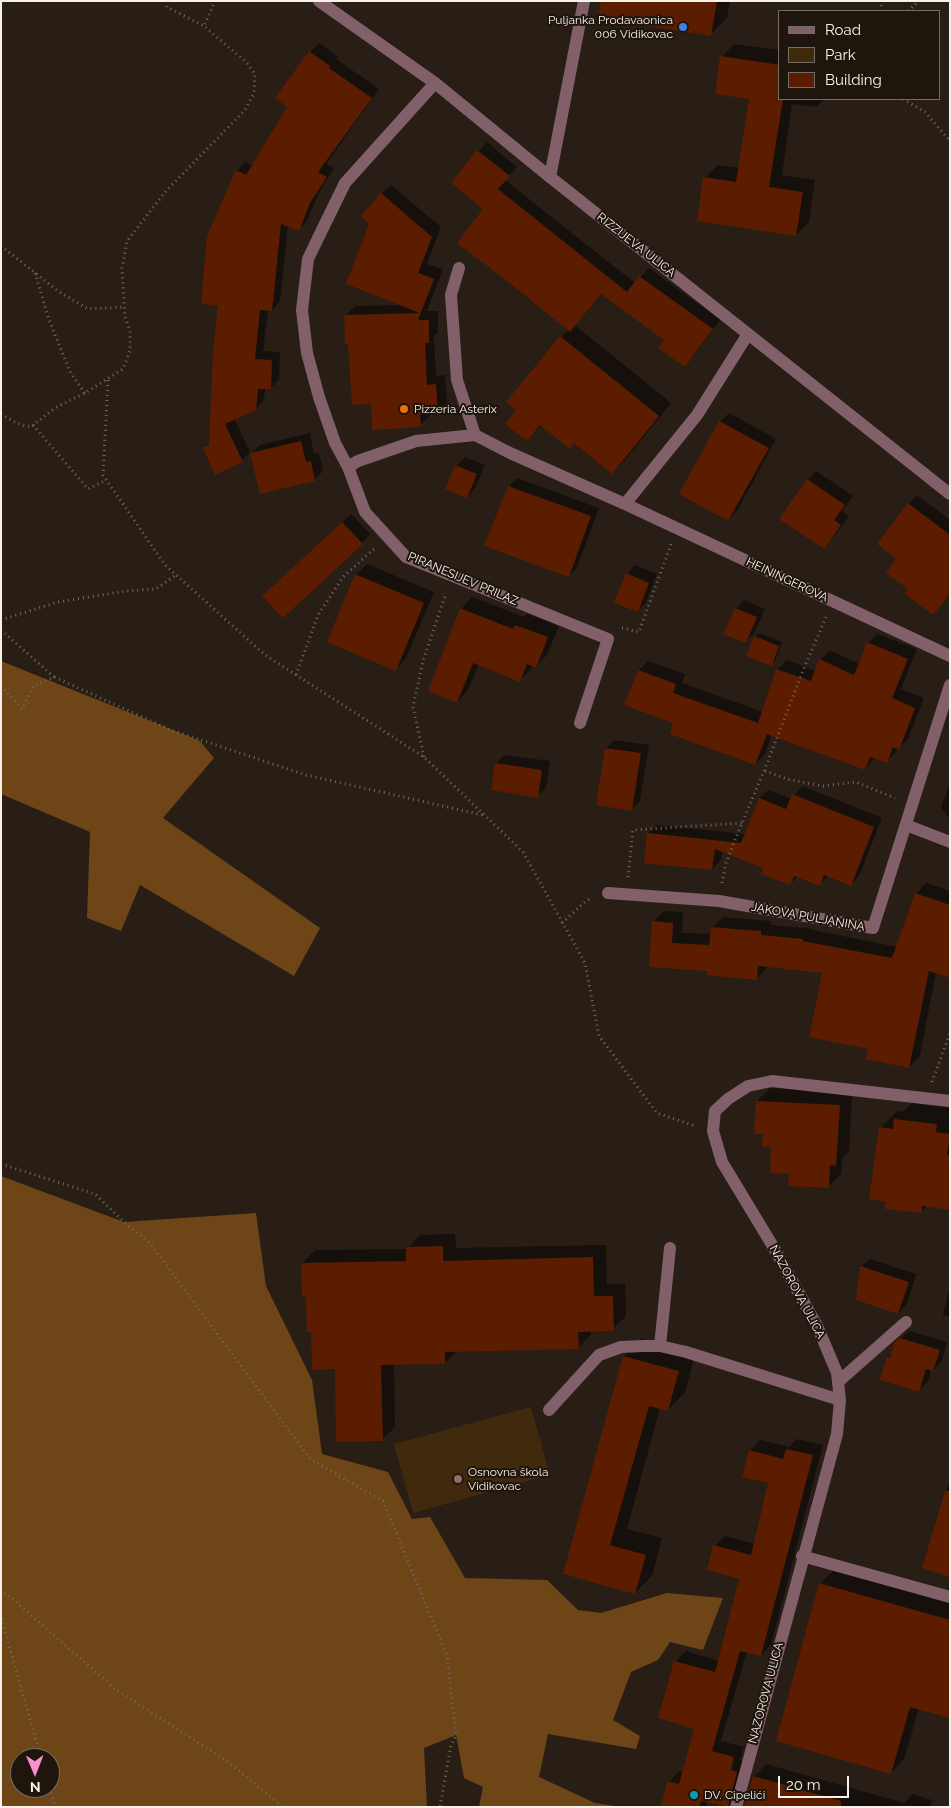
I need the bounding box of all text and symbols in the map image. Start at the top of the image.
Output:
legend [778,10,941,100]
place label: Puljanka Prodavaonica 006 Vidikovac [548,13,673,41]
marker: Puljanka Prodavaonica 006 Vidikovac [677,21,689,33]
text: Road [825,21,861,39]
text: Park [825,46,856,64]
text: Building [825,71,882,89]
street label: RIZZIJEVA ULICA [594,210,678,280]
place label: Pizzeria Asterix [414,402,497,416]
marker: Pizzeria Asterix [398,403,410,415]
street label: PIRANESIJEV PRILAZ [406,549,520,609]
street label: HEININGEROVA [744,555,830,605]
street label: JAKOVA PULJANINA [750,900,866,934]
street label: NAZOROVA ULICA [766,1243,828,1341]
place label: Osnovna škola Vidikovac [468,1465,548,1493]
marker: Osnovna škola Vidikovac [452,1473,464,1485]
street label: NAZOROVA ULICA [746,1641,786,1745]
north arrow [10,1748,60,1798]
scale bar [781,1766,852,1798]
text: 20 m [786,1776,821,1794]
text: N [30,1779,41,1795]
place label: DV. Cipelići [704,1788,765,1802]
marker: DV. Cipelići [688,1789,700,1801]

